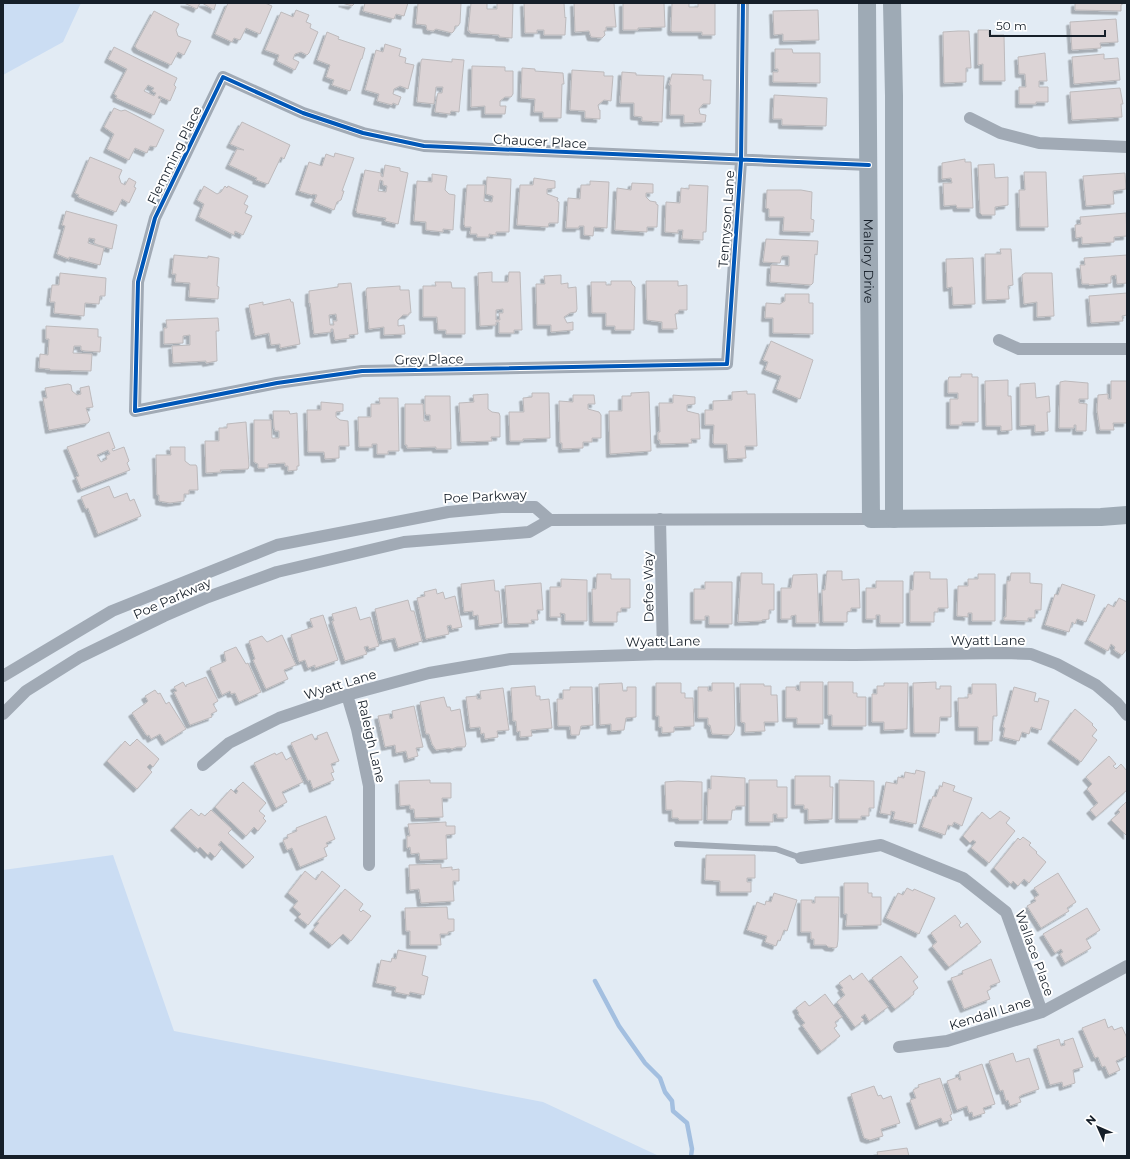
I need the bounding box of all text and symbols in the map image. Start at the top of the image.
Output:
scale bar [990,12,1105,38]
text: 50 m [996,18,1027,33]
street label: Flemming Place [143,103,205,207]
street label: Chaucer Place [493,131,587,151]
street label: Tennyson Lane [715,170,737,268]
street label: Mallory Drive [861,218,877,304]
street label: Grey Place [394,350,464,368]
street label: Poe Parkway [443,486,528,506]
street label: Defoe Way [639,551,657,622]
street label: Poe Parkway [131,573,214,622]
street label: Wyatt Lane [626,632,701,650]
street label: Wyatt Lane [951,632,1025,648]
street label: Wyatt Lane [302,665,378,703]
street label: Raleigh Lane [355,698,389,784]
street label: Wallace Place [1012,908,1058,998]
street label: Kendall Lane [947,993,1033,1033]
north arrow [1078,1107,1118,1147]
text: N [1083,1112,1099,1128]

